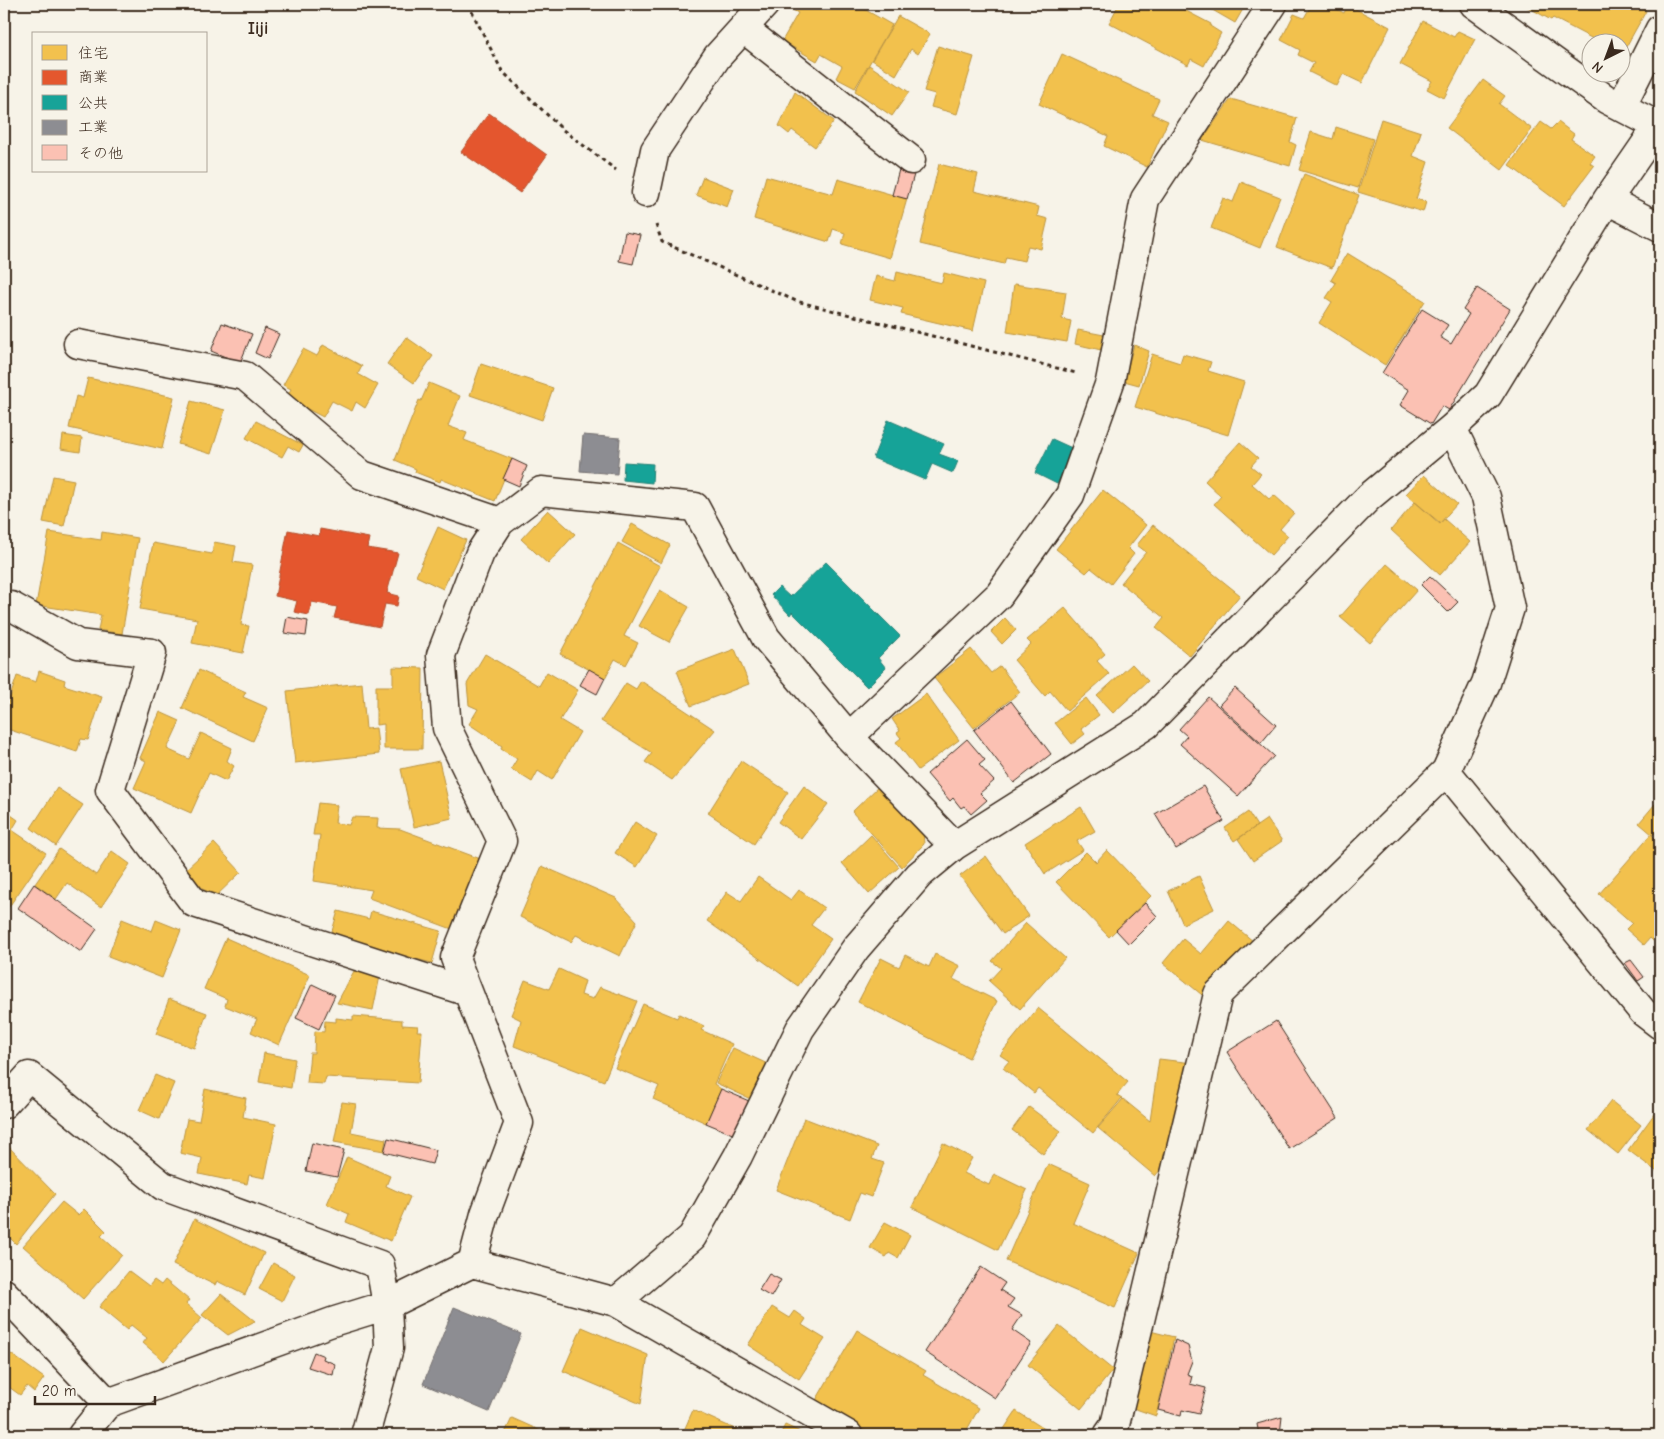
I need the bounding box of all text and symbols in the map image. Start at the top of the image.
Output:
district label: Iiji [248,18,268,39]
legend [32,32,208,172]
north arrow [1582,32,1632,82]
text: 住宅 [78,44,108,62]
text: N [1589,58,1607,77]
text: 商業 [78,68,108,86]
text: 公共 [78,94,108,112]
text: 工業 [78,118,108,136]
text: その他 [78,144,123,162]
scale bar [35,1374,155,1406]
text: 20 m [42,1382,76,1400]

